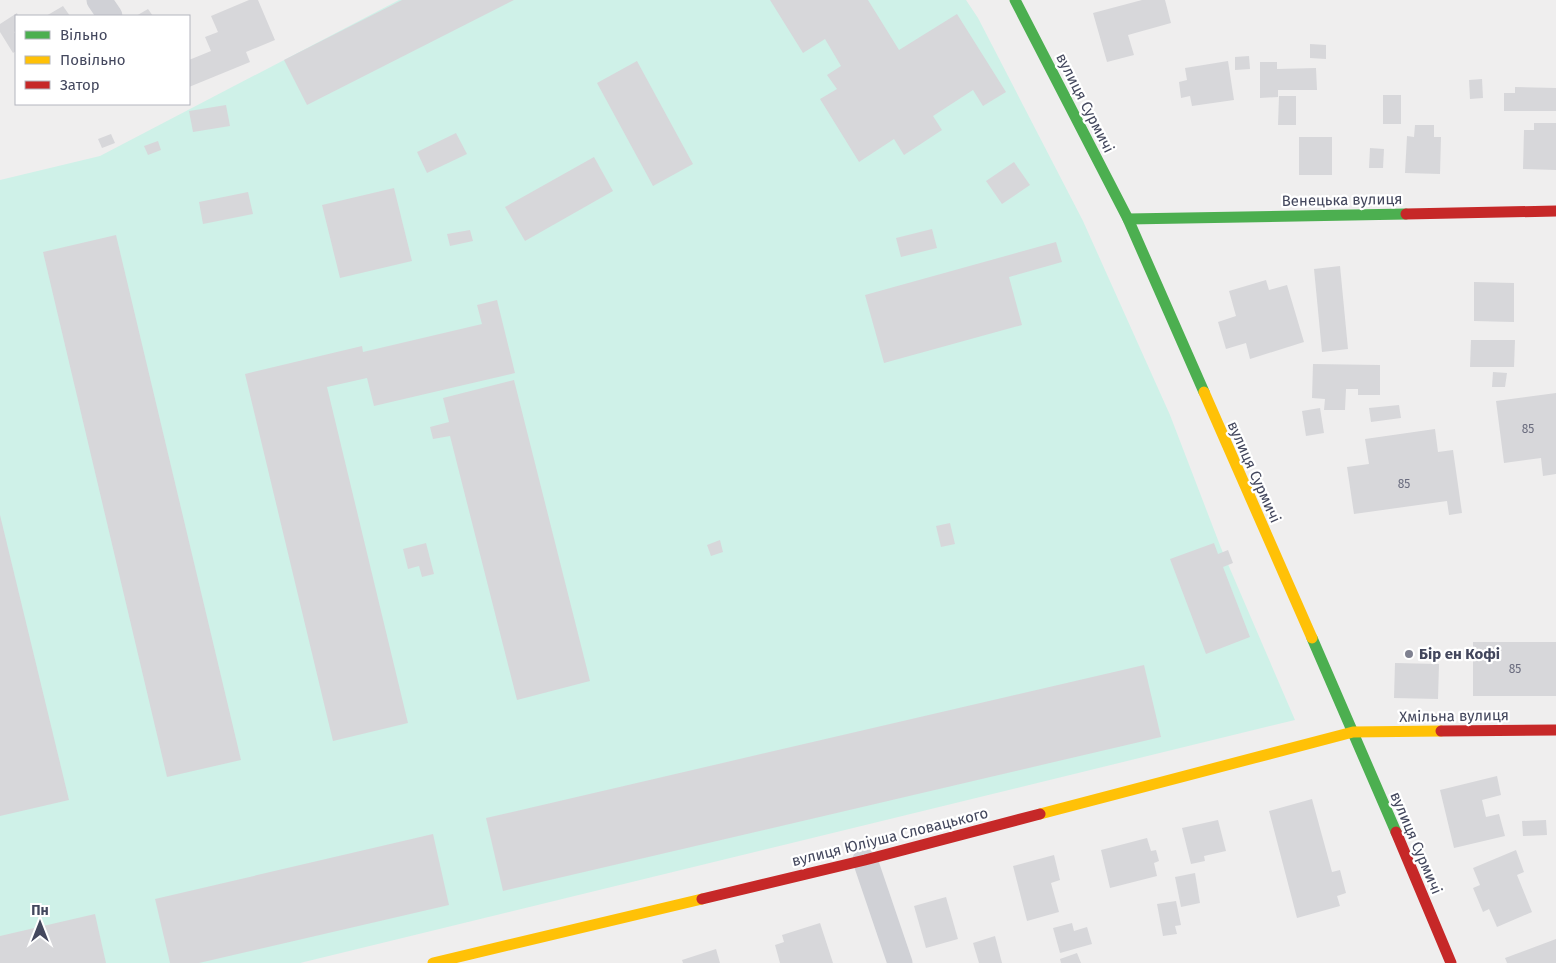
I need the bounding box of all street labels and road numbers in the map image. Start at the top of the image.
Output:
street label: вулиця Сурмичі [1052,50,1118,156]
street label: Венецька вулиця [1281,190,1403,210]
street label: вулиця Сурмичі [1223,418,1285,526]
street label: Хмільна вулиця [1399,706,1509,726]
street label: вулиця Сурмичі [1386,789,1446,897]
street label: вулиця Юліуша Словацького [790,804,990,870]

